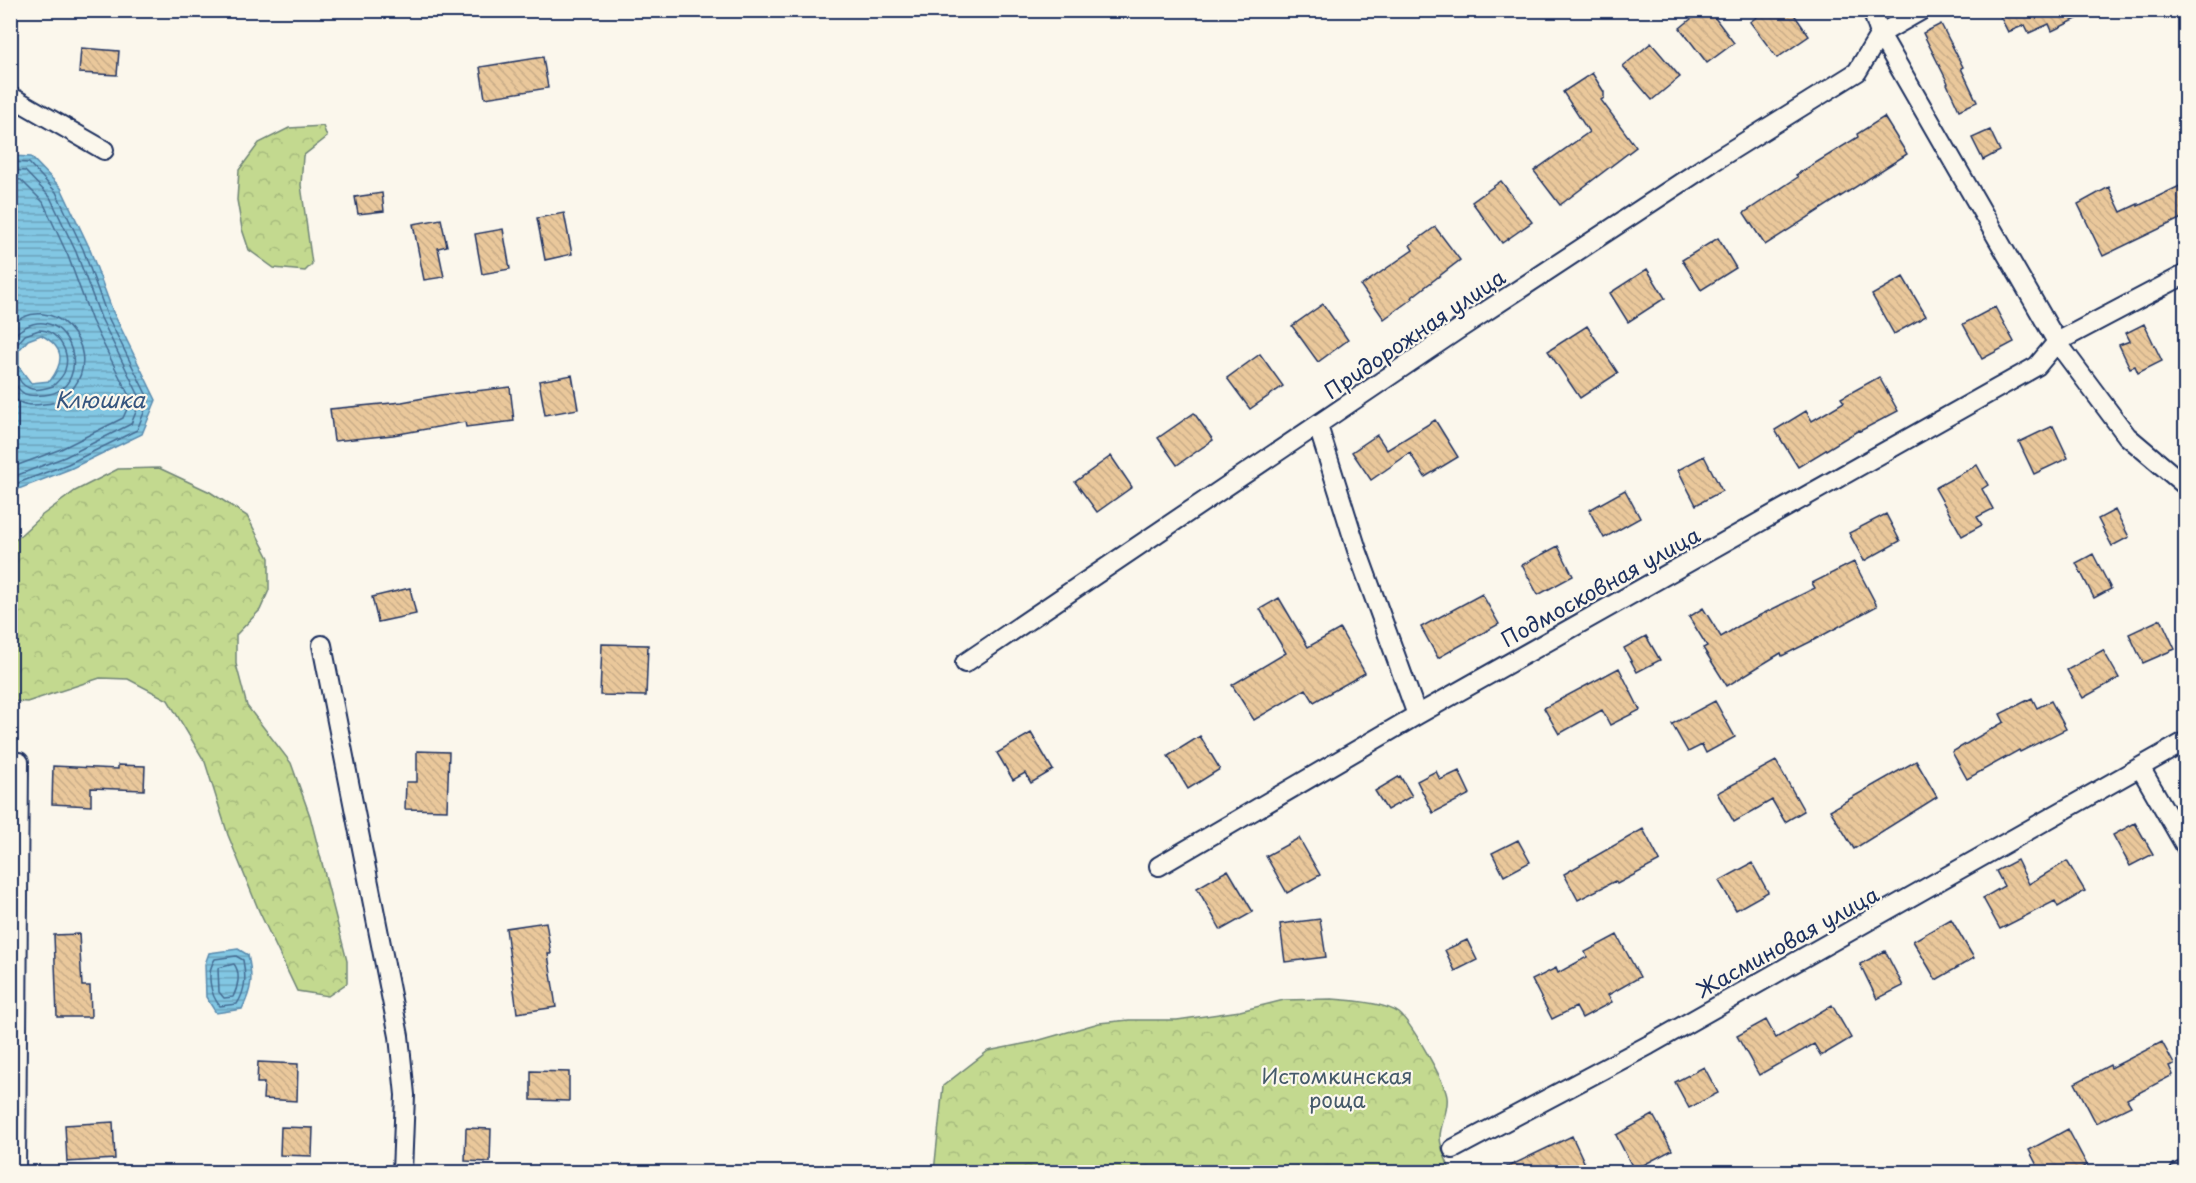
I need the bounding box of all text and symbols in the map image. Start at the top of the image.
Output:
street label: Придорожная улица [1317,260,1512,406]
water label: Клюшка [55,382,146,415]
street label: Подмосковная улица [1495,518,1706,654]
street label: Жасминовая улица [1689,877,1885,1005]
park label: Истомкинская роща [1261,1059,1413,1115]

